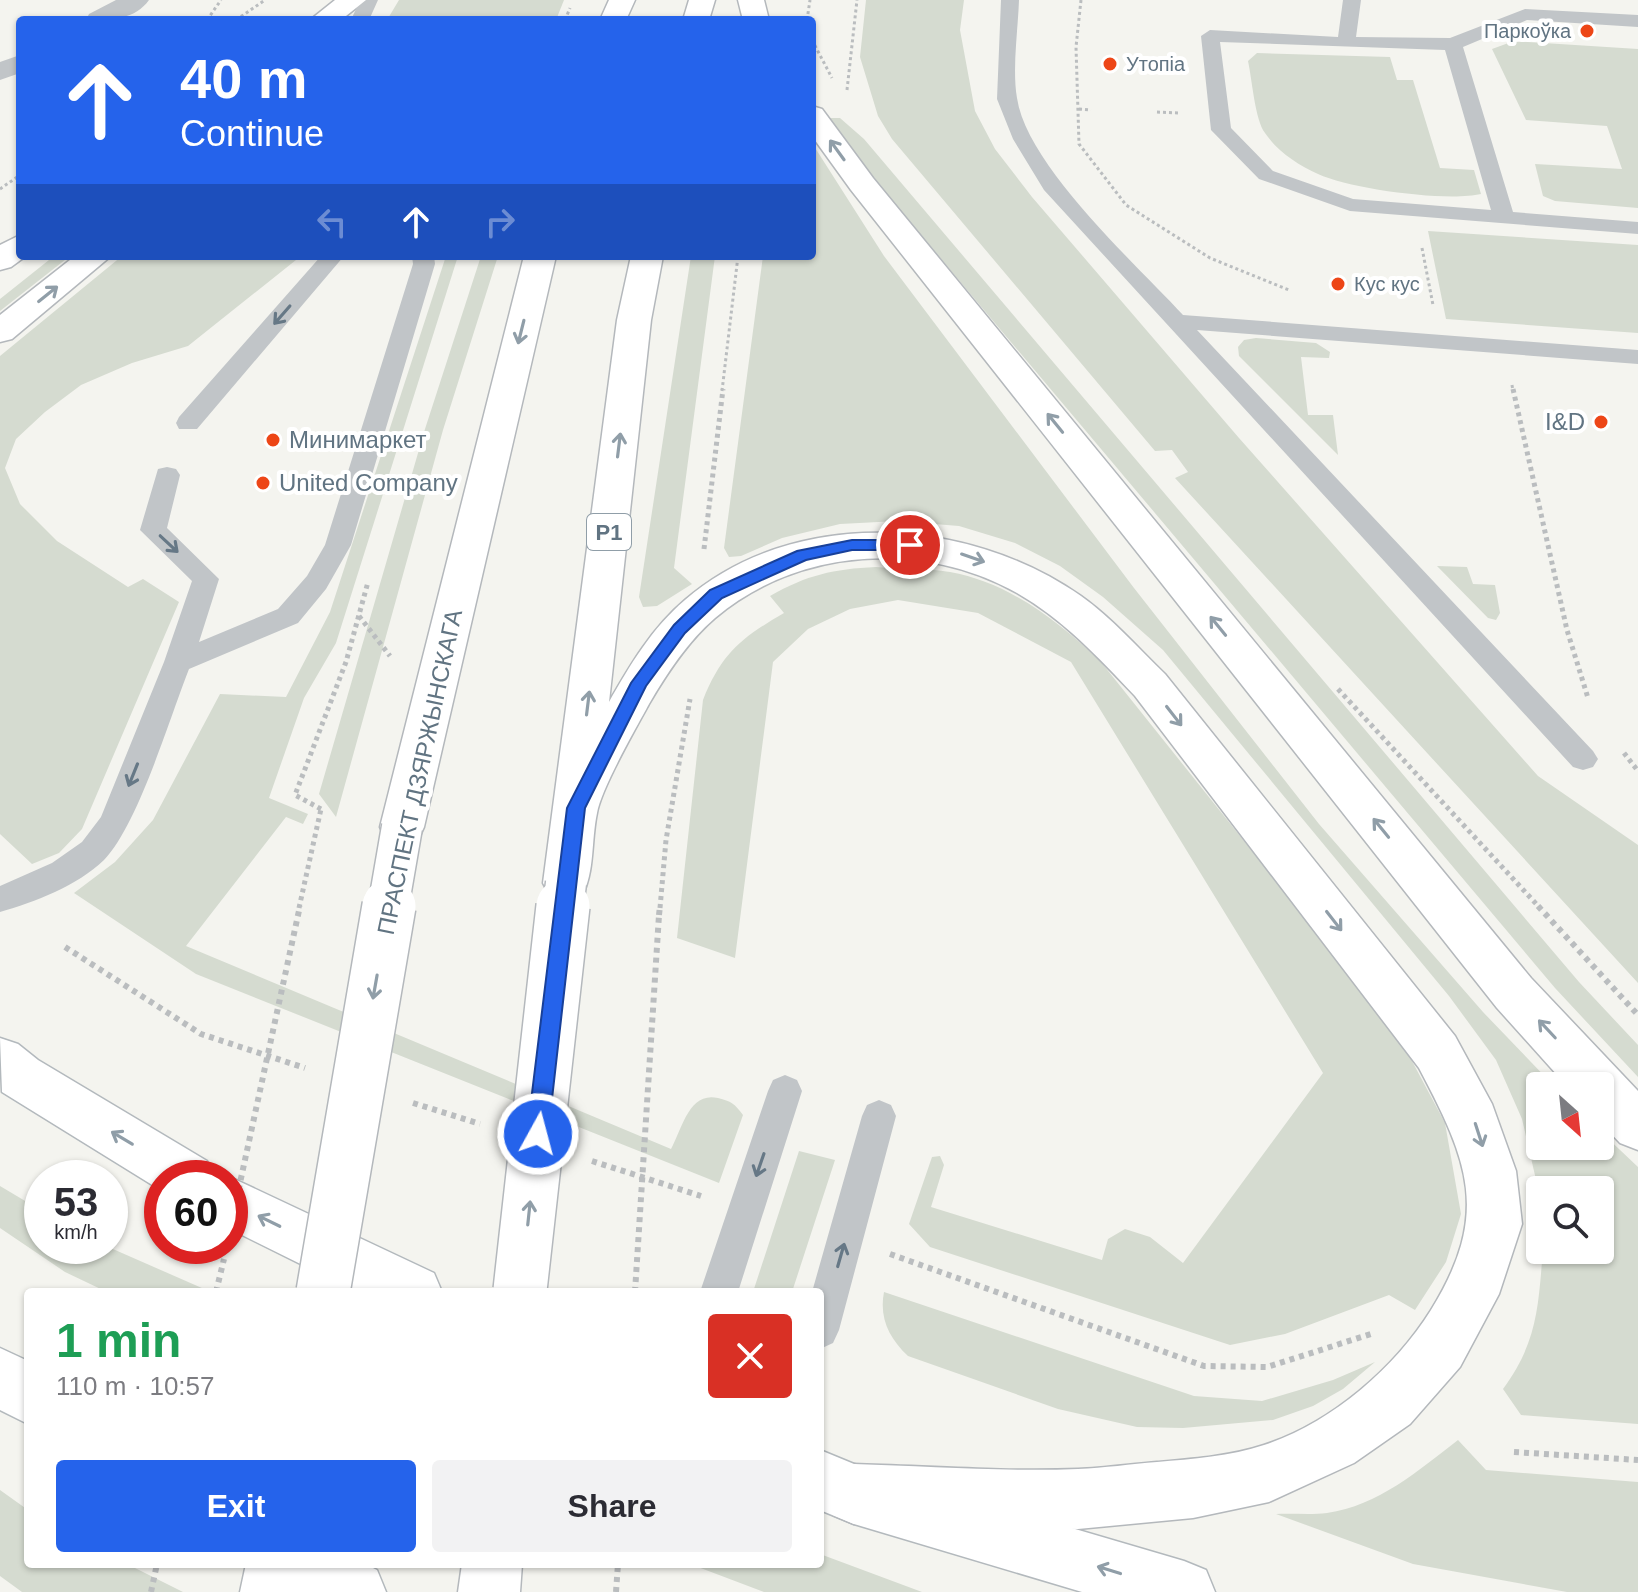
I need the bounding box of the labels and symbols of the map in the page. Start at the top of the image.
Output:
place label: Паркоўка [1484,20,1572,42]
marker: Паркоўка [1578,22,1596,40]
place label: Утопiа [1126,53,1186,75]
marker: Утопiа [1101,55,1119,73]
one-way arrow [829,139,845,161]
place label: Кус кус [1354,273,1420,295]
marker: Кус кус [1329,275,1347,293]
one-way arrow [37,285,58,303]
one-way arrow [273,304,291,324]
one-way arrow [513,318,528,344]
place label: I&D [1545,408,1585,435]
one-way arrow [1046,413,1063,434]
marker: I&D [1592,413,1610,431]
place label: Минимаркет [289,426,427,453]
marker: Минимаркет [264,431,282,449]
one-way arrow [612,432,627,458]
place label: United Company [279,469,458,496]
marker: United Company [254,474,272,492]
pin [876,511,944,579]
road number: Р1 [587,514,631,550]
one-way arrow [158,535,178,553]
one-way arrow [960,552,985,566]
street label: ПРАСПЕКТ ДЗЯРЖЫНСКАГА [372,607,467,937]
one-way arrow [1209,616,1227,637]
one-way arrow [581,690,596,717]
one-way arrow [1166,705,1183,726]
one-way arrow [125,762,139,787]
one-way arrow [1372,818,1390,839]
one-way arrow [1326,910,1343,931]
one-way arrow [367,974,382,999]
one-way arrow [1538,1019,1556,1039]
north arrow [1526,1072,1614,1160]
position arrow [496,1092,580,1176]
one-way arrow [1472,1122,1487,1148]
one-way arrow [111,1129,134,1145]
one-way arrow [751,1152,766,1177]
speed limit sign: 60 [144,1160,248,1264]
one-way arrow [522,1201,537,1226]
one-way arrow [258,1213,282,1228]
one-way arrow [834,1242,849,1268]
one-way arrow [1097,1562,1123,1577]

